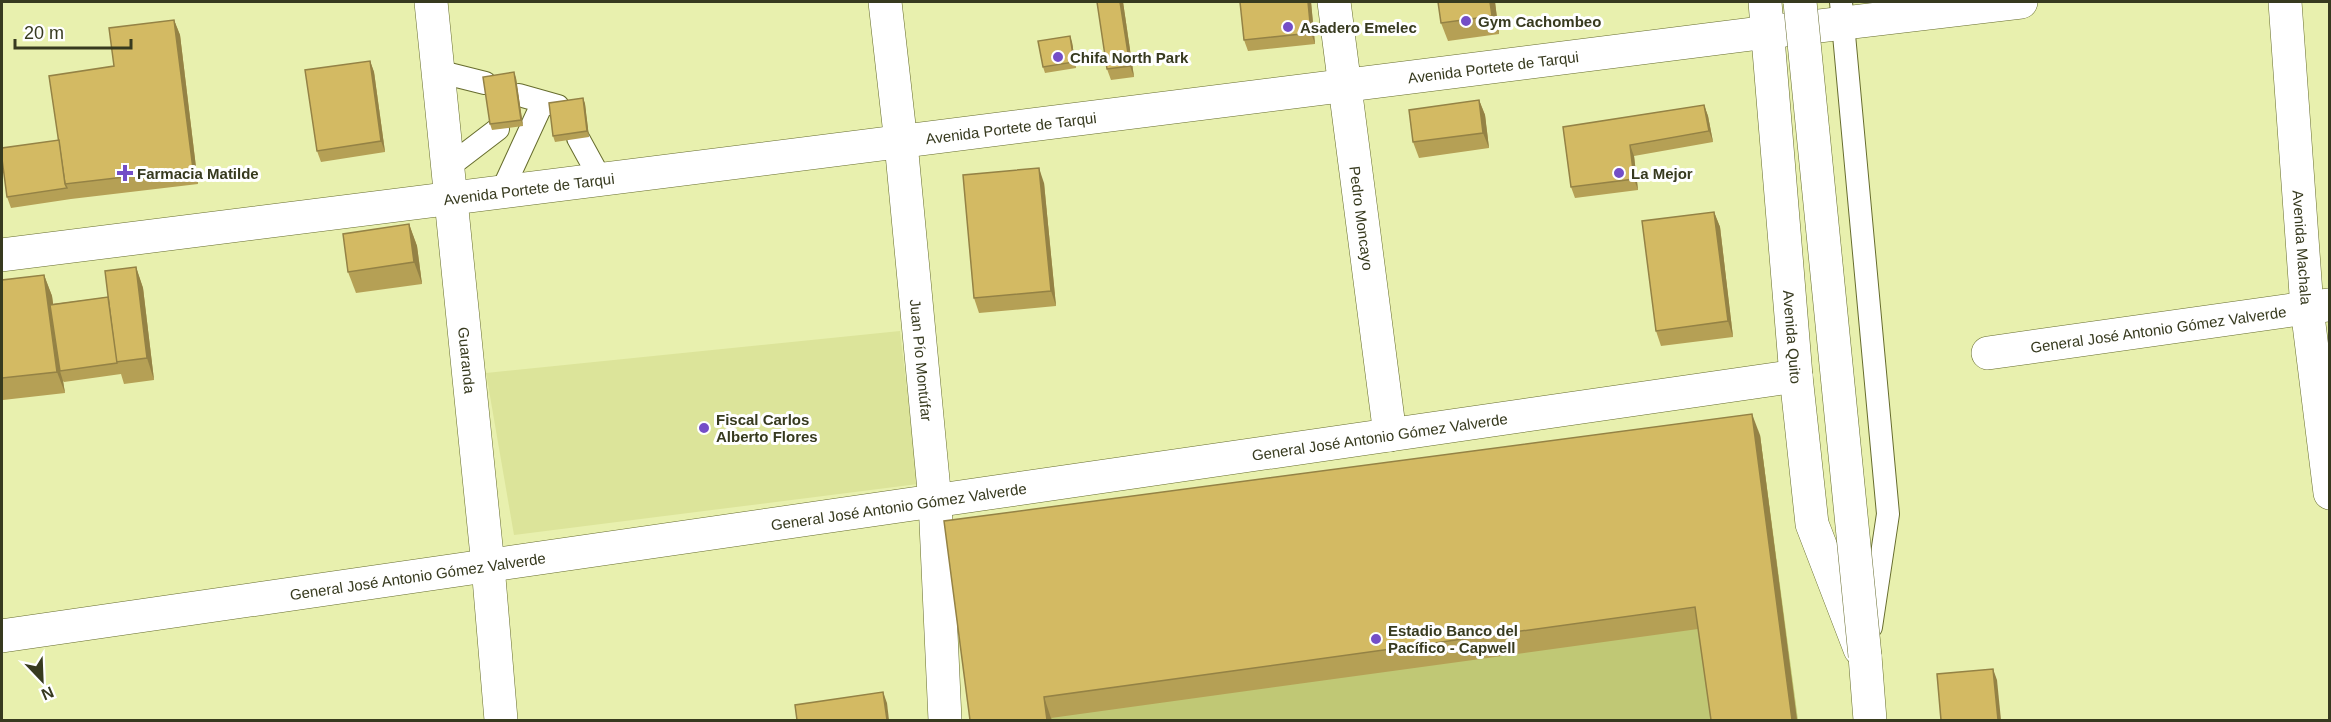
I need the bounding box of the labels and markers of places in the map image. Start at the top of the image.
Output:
place label: Gym Cachombeo [1478,13,1601,30]
marker: Gym Cachombeo [1459,14,1473,28]
place label: Asadero Emelec [1300,19,1417,36]
marker: Asadero Emelec [1281,20,1295,34]
place label: Chifa North Park [1070,49,1189,66]
marker: Chifa North Park [1051,50,1065,64]
place label: Farmacia Matilde [137,165,259,182]
place label: La Mejor [1631,165,1693,182]
marker: Farmacia Matilde [118,166,132,180]
marker: La Mejor [1612,166,1626,180]
place label: Fiscal Carlos Alberto Flores [716,411,818,445]
marker: Fiscal Carlos Alberto Flores [697,421,711,435]
place label: Estadio Banco del Pacífico - Capwell [1388,622,1518,656]
marker: Estadio Banco del Pacífico - Capwell [1369,632,1383,646]

